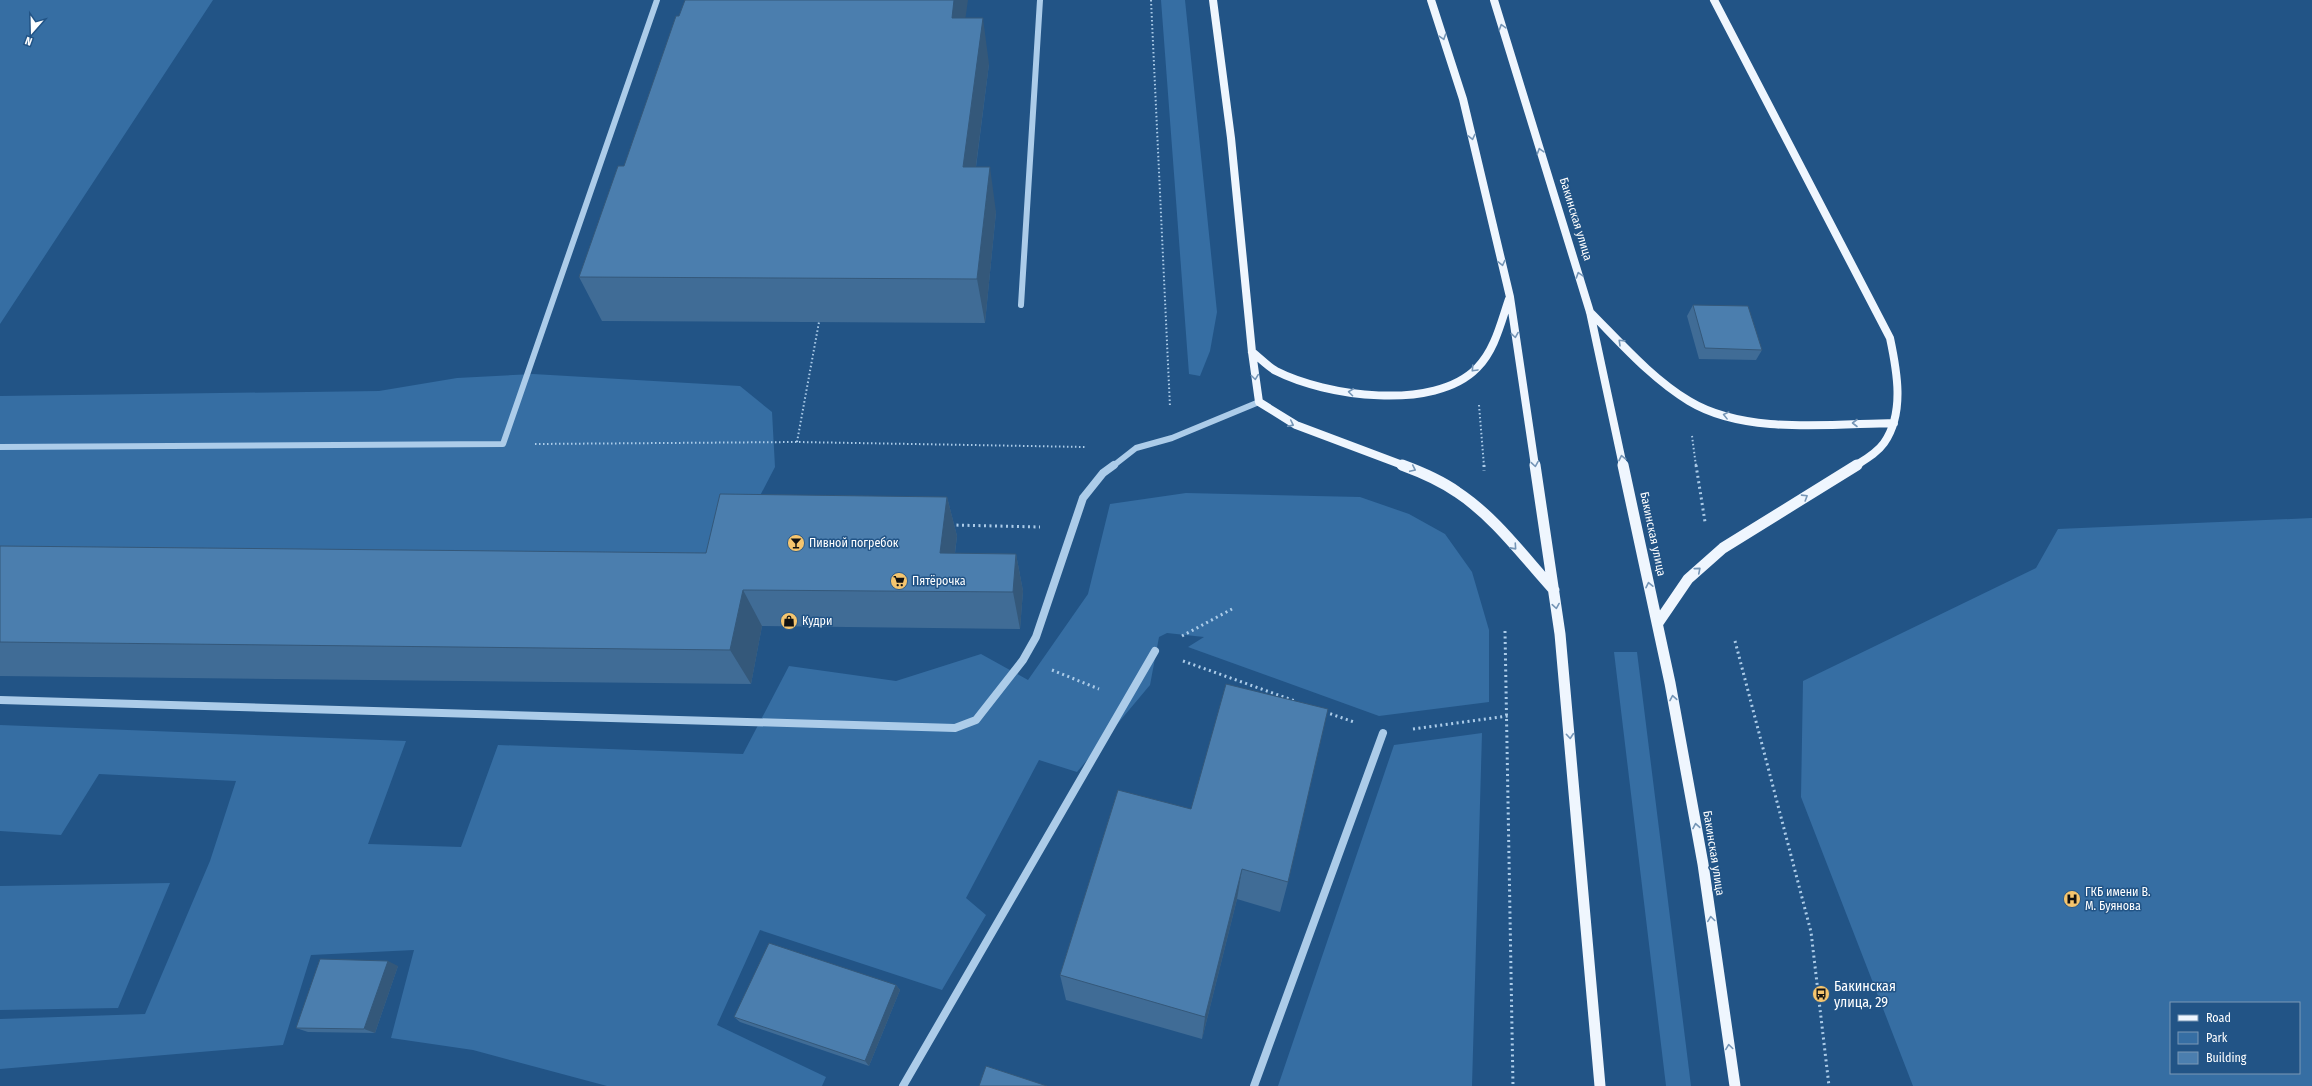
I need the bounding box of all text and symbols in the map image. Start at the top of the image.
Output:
north arrow [12,12,52,52]
one-way arrow [1498,23,1507,30]
text: N [23,34,34,48]
one-way arrow [1438,34,1447,41]
one-way arrow [1467,134,1475,140]
one-way arrow [1537,148,1545,155]
street label: Бакинская улица [1557,176,1595,262]
one-way arrow [1497,260,1505,267]
one-way arrow [1575,272,1584,279]
one-way arrow [1510,332,1519,338]
one-way arrow [1618,339,1626,346]
one-way arrow [1472,364,1479,372]
one-way arrow [1250,374,1259,380]
one-way arrow [1348,388,1354,397]
one-way arrow [1723,411,1730,420]
one-way arrow [1287,419,1294,427]
one-way arrow [1852,419,1858,427]
one-way arrow [1618,455,1626,461]
one-way arrow [1530,461,1539,467]
one-way arrow [1408,464,1416,472]
street label: Бакинская улица [1637,491,1669,578]
one-way arrow [1801,494,1808,502]
bar icon: Пивной погребок [786,533,806,553]
place label: Пивной погребок [809,536,899,550]
one-way arrow [1510,542,1517,550]
one-way arrow [1693,567,1701,575]
supermarket icon: Пятёрочка [889,571,909,591]
place label: Пятёрочка [912,574,966,588]
one-way arrow [1646,582,1654,588]
one-way arrow [1551,603,1560,609]
shop icon: Кудри [779,611,799,631]
place label: Кудри [802,614,832,628]
one-way arrow [1669,695,1678,701]
one-way arrow [1565,732,1574,739]
street label: Бакинская улица [1700,809,1728,897]
one-way arrow [1692,823,1701,829]
place label: ГКБ имени В. М. Буянова [2085,885,2151,913]
hospital icon: ГКБ имени В. М. Буянова [2062,889,2082,909]
one-way arrow [1707,916,1716,922]
place label: Бакинская улица, 29 [1834,978,1896,1011]
bus stop icon: Бакинская улица, 29 [1811,984,1831,1004]
legend [2170,1002,2300,1074]
text: Road [2206,1011,2231,1025]
text: Park [2206,1031,2228,1045]
one-way arrow [1725,1044,1734,1050]
text: Building [2206,1051,2247,1065]

